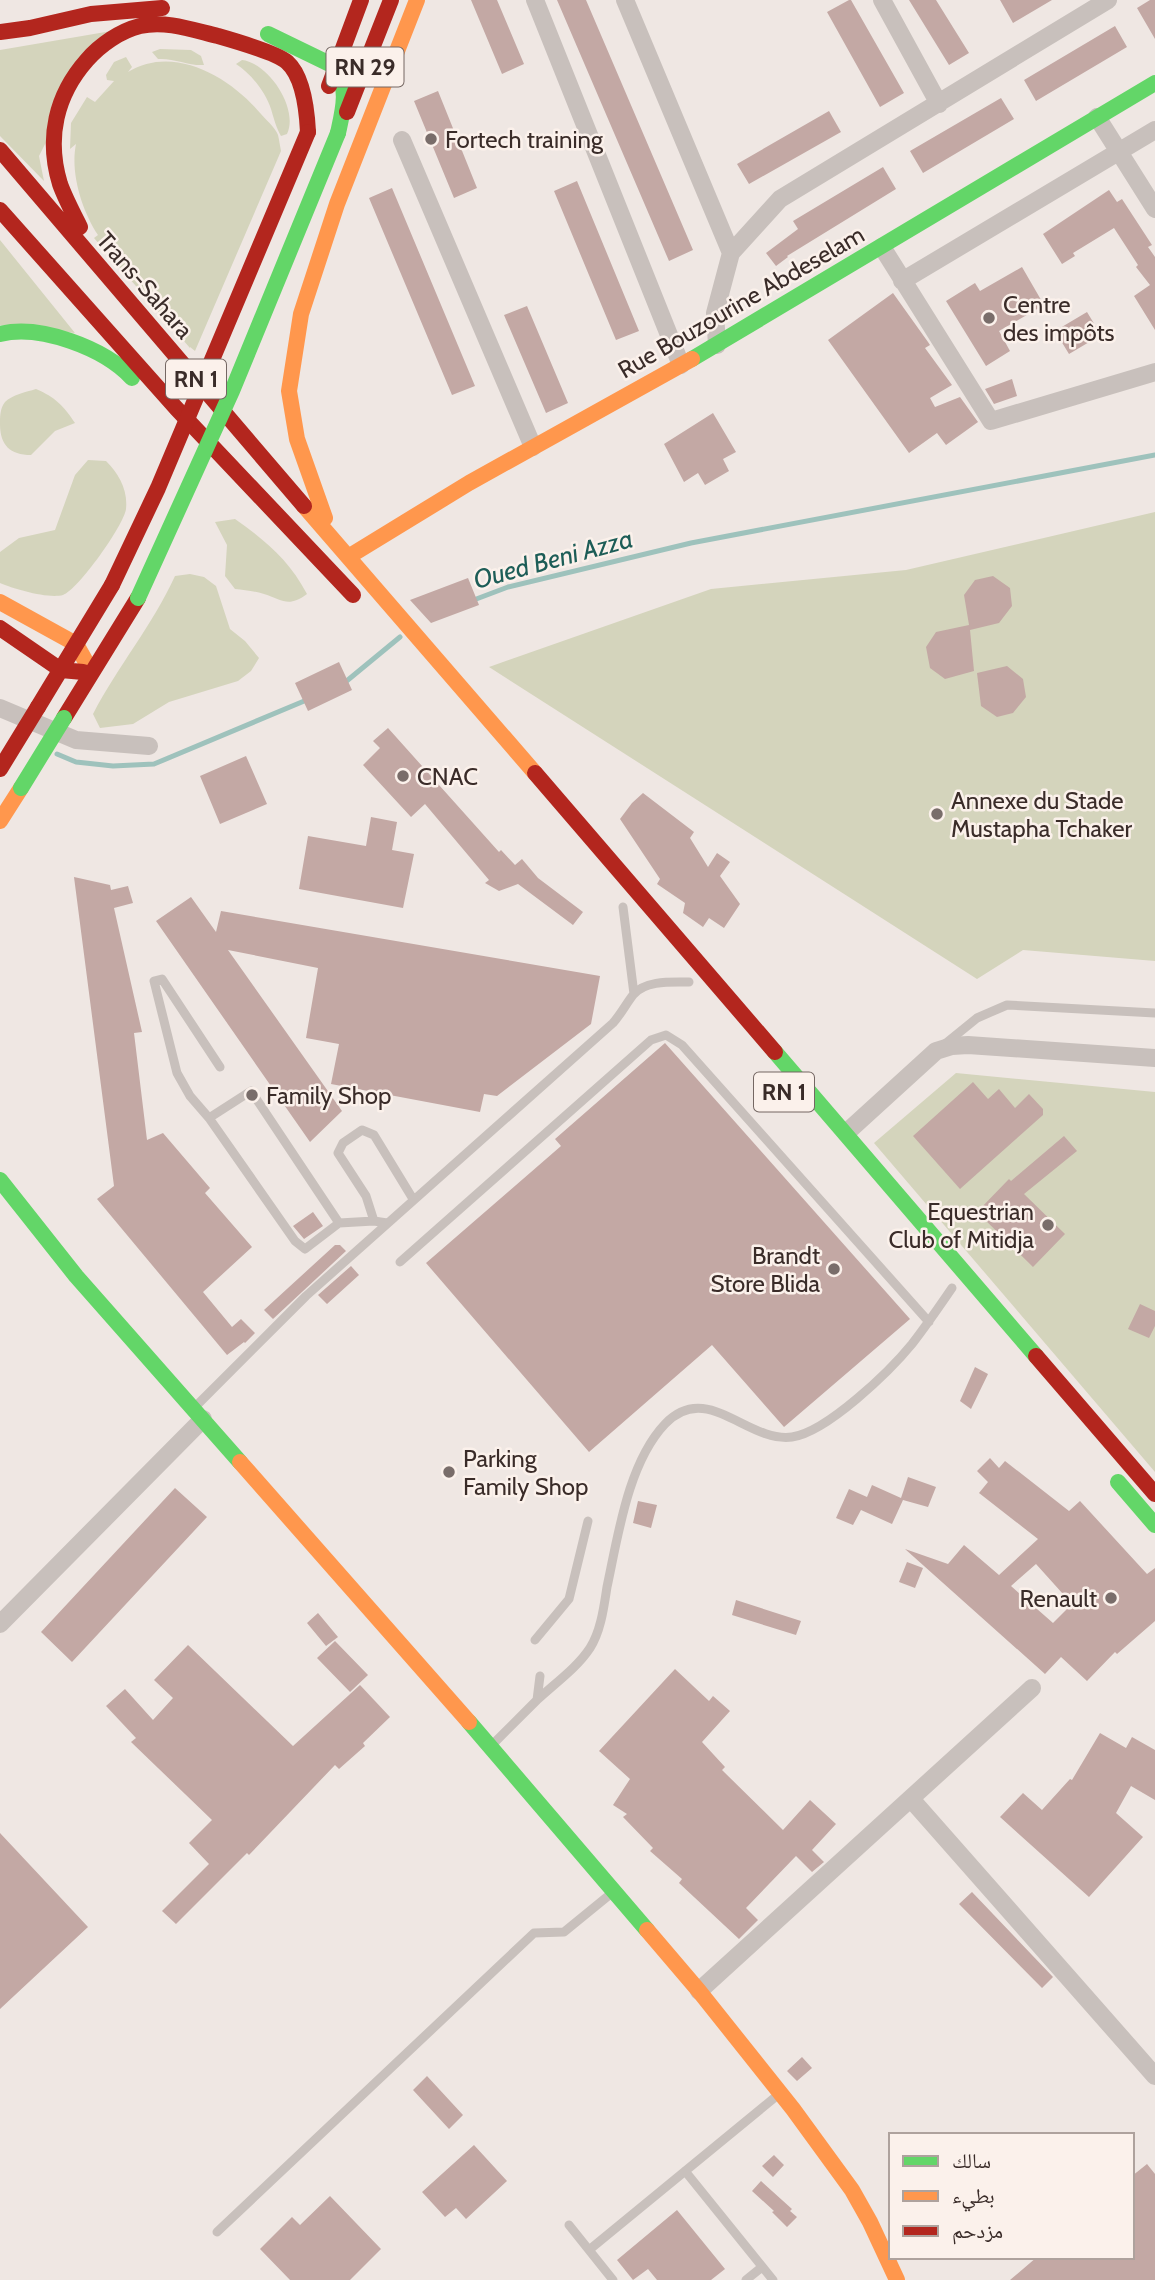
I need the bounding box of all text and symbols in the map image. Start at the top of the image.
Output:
road number: RN 29 [326,48,404,86]
place label: Fortech training [445,125,604,154]
marker: Fortech training [423,131,439,147]
street label: Rue Bouzourine Abdeselam [613,220,869,384]
street label: Trans-Sahara [91,226,199,345]
place label: Centre des impôts [1003,290,1115,347]
marker: Centre des impôts [981,310,997,326]
road number: RN 1 [166,360,226,398]
water label: Oued Beni Azza [470,522,636,596]
place label: CNAC [417,762,478,791]
marker: CNAC [395,768,411,784]
place label: Annexe du Stade Mustapha Tchaker [951,786,1132,843]
marker: Annexe du Stade Mustapha Tchaker [929,806,945,822]
road number: RN 1 [754,1072,814,1112]
place label: Family Shop [266,1081,391,1110]
marker: Family Shop [244,1087,260,1103]
place label: Equestrian Club of Mitidja [888,1197,1034,1254]
marker: Equestrian Club of Mitidja [1040,1217,1056,1233]
place label: Brandt Store Blida [710,1241,820,1298]
marker: Brandt Store Blida [826,1261,842,1277]
place label: Parking Family Shop [463,1444,588,1501]
marker: Parking Family Shop [441,1464,457,1480]
place label: Renault [1020,1584,1097,1613]
marker: Renault [1103,1590,1119,1606]
legend [889,2133,1134,2259]
text: سالك [952,2148,991,2173]
text: بطيء [952,2183,995,2212]
text: مزدحم [952,2218,1003,2245]

